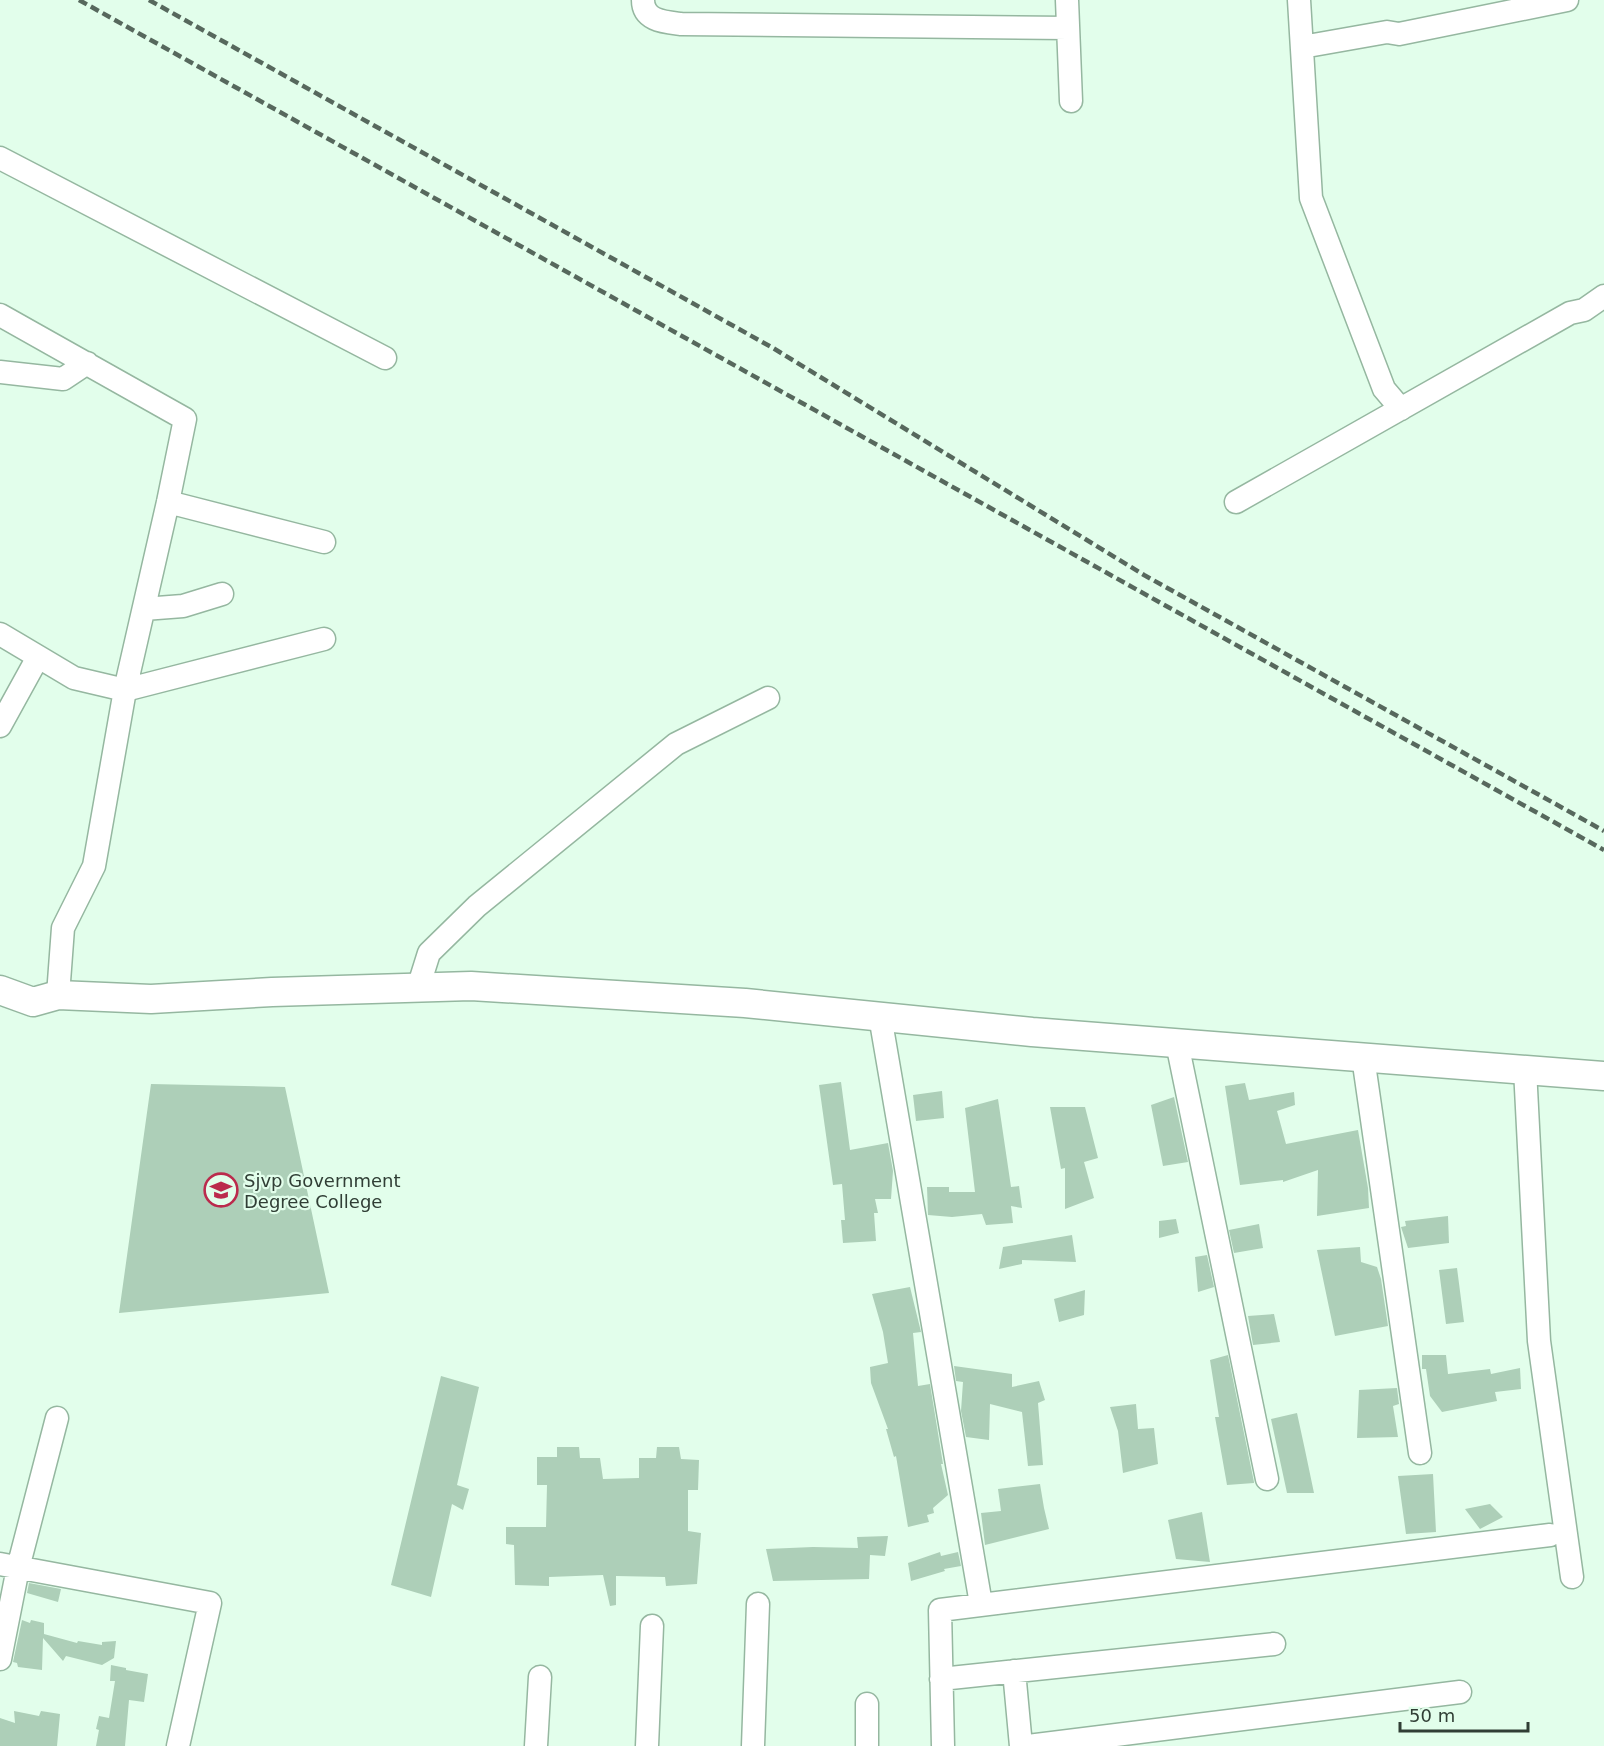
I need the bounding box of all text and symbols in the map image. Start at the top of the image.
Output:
place label: Sjvp Government Degree College [244,1170,400,1212]
school or university icon: Sjvp Government Degree College [203,1172,239,1208]
scale bar [1400,1695,1528,1733]
text: 50 m [1409,1705,1455,1726]

